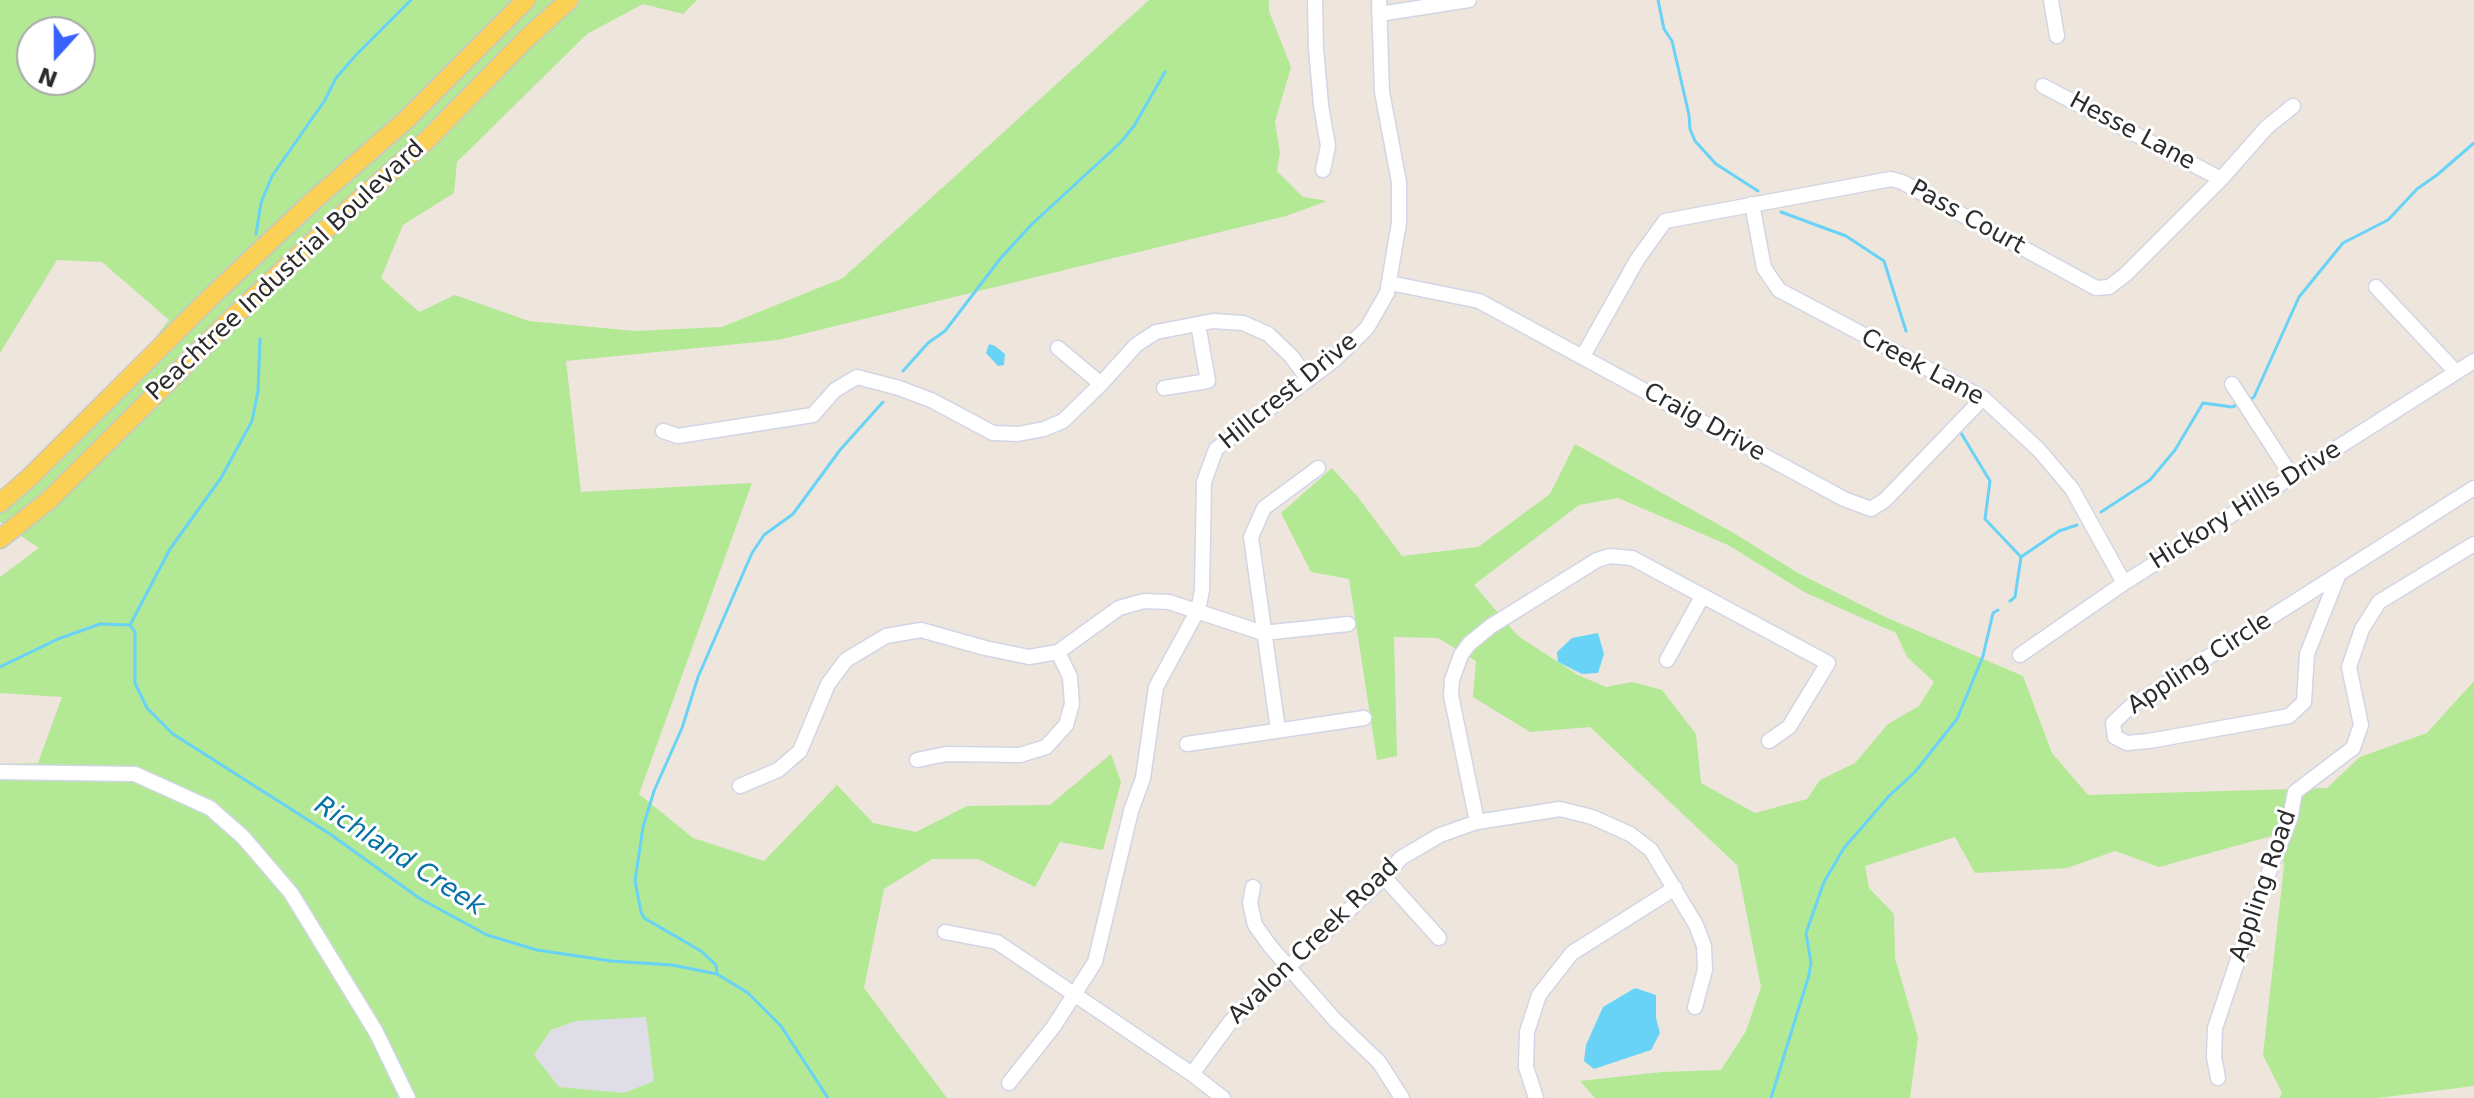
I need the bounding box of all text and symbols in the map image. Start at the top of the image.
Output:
north arrow [16,16,96,96]
text: N [35,62,61,92]
street label: Hesse Lane [2064,87,2200,177]
street label: Peachtree Industrial Boulevard [141,135,431,407]
street label: Pass Court [1905,175,2029,261]
street label: Creek Lane [1856,324,1988,412]
street label: Hillcrest Drive [1214,328,1364,456]
street label: Craig Drive [1638,378,1770,468]
street label: Hickory Hills Drive [2145,436,2347,576]
street label: Appling Circle [2123,607,2277,721]
water label: Richland Creek [308,790,490,924]
street label: Appling Road [2225,806,2303,966]
street label: Avalon Creek Road [1223,853,1405,1031]

